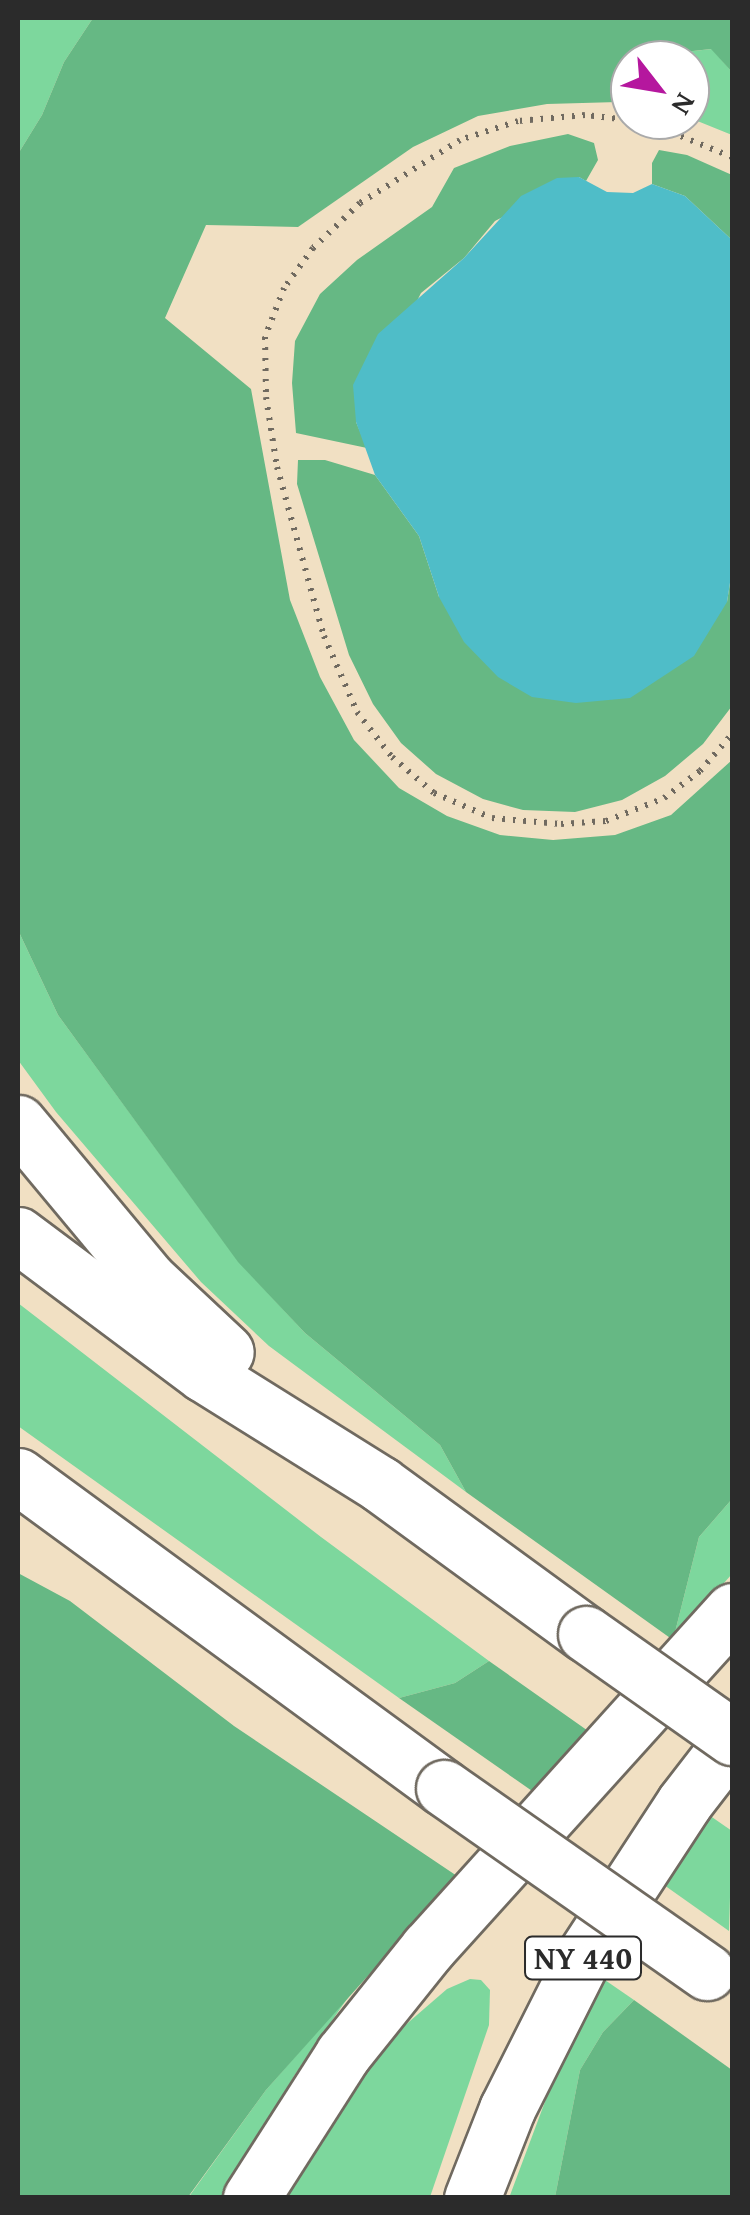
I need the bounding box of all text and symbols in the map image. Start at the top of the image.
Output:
north arrow [610,40,710,140]
text: N [662,86,707,123]
road number: NY 440 [523,1931,643,1985]

